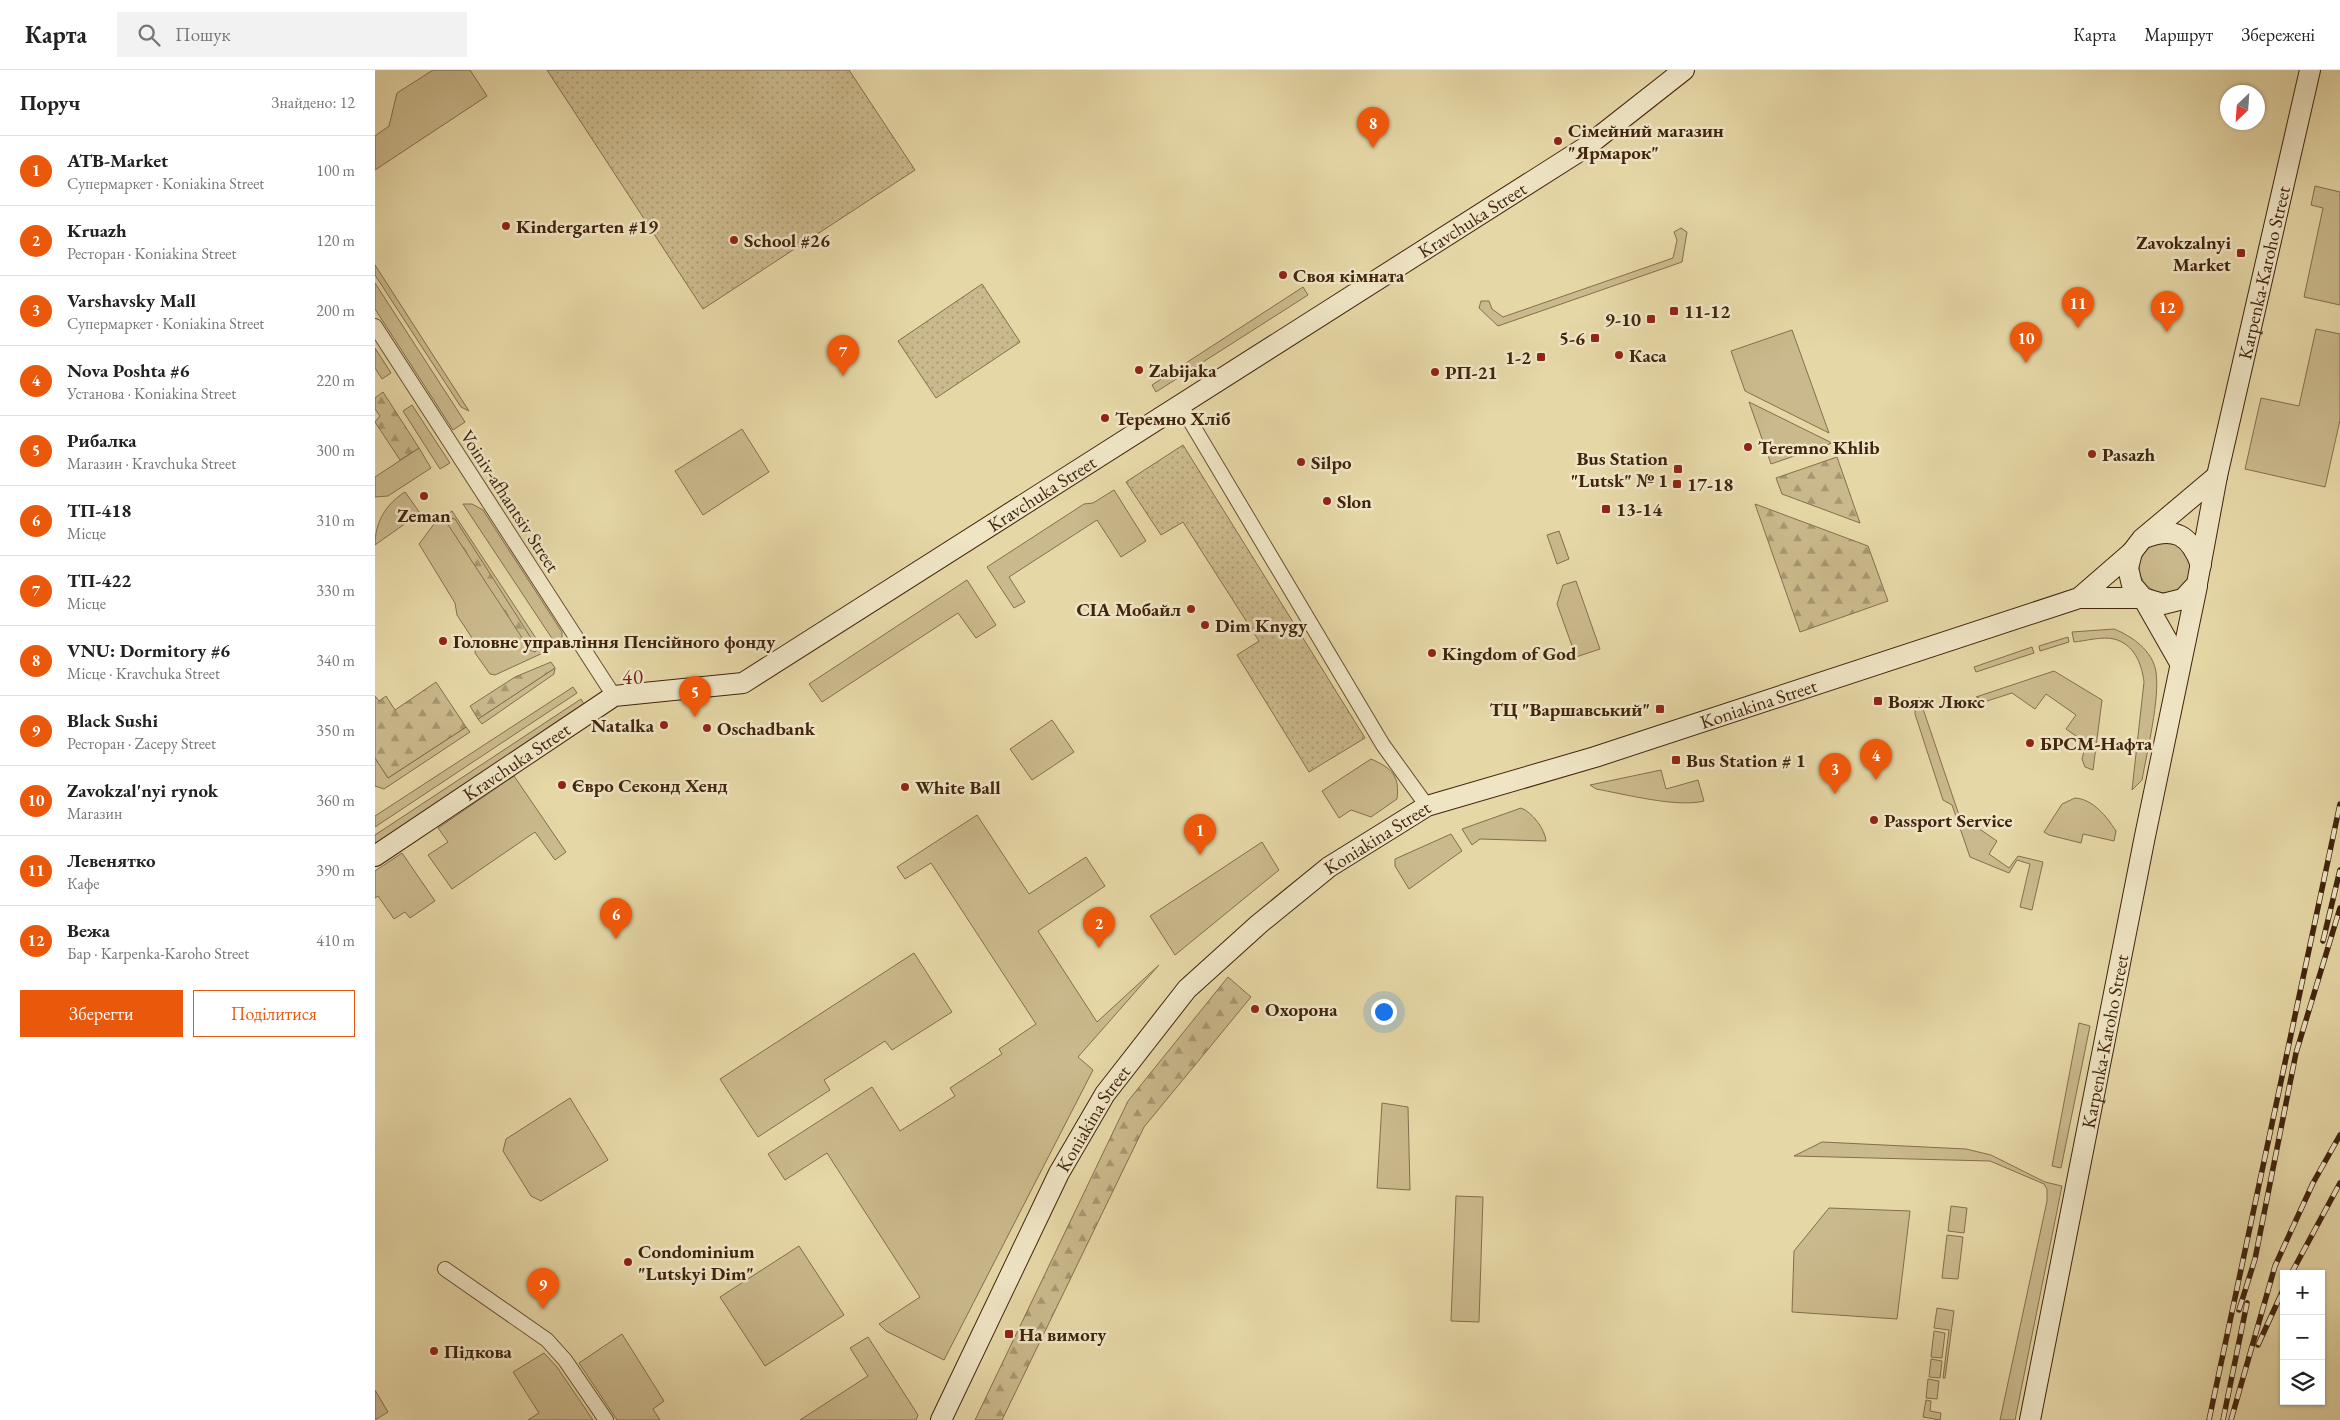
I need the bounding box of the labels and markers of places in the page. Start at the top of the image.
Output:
pin: 8 [1357,107,1389,148]
place label: Сімейний магазин "Ярмарок" [1568,118,1724,165]
marker: Сімейний магазин "Ярмарок" [1552,135,1564,147]
place label: Kindergarten #19 [516,214,658,239]
marker: Kindergarten #19 [500,220,512,232]
place label: School #26 [744,228,830,253]
place label: Zavokzalnyi Market [2136,230,2231,277]
marker: School #26 [728,234,740,246]
marker: Zavokzalnyi Market [2235,247,2247,259]
place label: Своя кімната [1293,263,1405,288]
marker: Своя кімната [1277,269,1289,281]
pin: 11 [2062,287,2094,328]
pin: 12 [2151,291,2183,332]
place label: 11-12 [1684,299,1730,324]
marker: 11-12 [1668,305,1680,317]
place label: 9-10 [1605,307,1641,332]
marker: 9-10 [1645,313,1657,325]
pin: 10 [2010,322,2042,363]
place label: 5-6 [1559,326,1585,351]
marker: 5-6 [1589,332,1601,344]
pin: 7 [827,335,859,376]
place label: Каса [1629,343,1667,368]
place label: 1-2 [1505,345,1531,370]
marker: Каса [1613,349,1625,361]
marker: 1-2 [1535,351,1547,363]
place label: Zabijaka [1149,358,1217,383]
place label: РП-21 [1445,360,1498,385]
marker: Zabijaka [1133,364,1145,376]
marker: РП-21 [1429,366,1441,378]
place label: Теремно Хліб [1115,406,1231,431]
marker: Теремно Хліб [1099,412,1111,424]
place label: Teremno Khlib [1758,435,1879,460]
marker: Teremno Khlib [1742,441,1754,453]
place label: Pasazh [2102,442,2155,467]
place label: Bus Station "Lutsk" № 1 [1571,446,1668,493]
marker: Pasazh [2086,448,2098,460]
place label: Silpo [1311,450,1352,475]
marker: Silpo [1295,456,1307,468]
marker: Bus Station "Lutsk" № 1 [1672,463,1684,475]
place label: 17-18 [1687,472,1733,497]
marker: 17-18 [1671,478,1683,490]
place label: Slon [1337,489,1372,514]
marker: Zeman [418,490,430,502]
marker: Slon [1321,495,1333,507]
place label: 13-14 [1616,497,1663,522]
place label: Zeman [397,503,451,528]
marker: 13-14 [1600,503,1612,515]
place label: СІА Мобайл [1076,597,1181,622]
marker: СІА Мобайл [1185,603,1197,615]
place label: Dim Knygy [1215,613,1308,638]
marker: Dim Knygy [1199,619,1211,631]
place label: Головне управління Пенсійного фонду [453,629,776,654]
marker: Головне управління Пенсійного фонду [437,635,449,647]
place label: Kingdom of God [1442,641,1577,666]
marker: Kingdom of God [1426,647,1438,659]
pin: 5 [679,676,711,717]
place label: Вояж Люкс [1888,689,1985,714]
marker: Вояж Люкс [1872,695,1884,707]
place label: ТЦ "Варшавський" [1489,697,1650,722]
marker: ТЦ "Варшавський" [1654,703,1666,715]
place label: Natalka [591,713,655,738]
place label: Oschadbank [717,716,816,741]
marker: Natalka [658,719,670,731]
marker: Oschadbank [701,722,713,734]
place label: БРСМ-Нафта [2040,731,2153,756]
marker: БРСМ-Нафта [2024,737,2036,749]
pin: 4 [1860,739,1892,780]
place label: Bus Station # 1 [1686,748,1806,773]
pin: 3 [1819,753,1851,794]
marker: Bus Station # 1 [1670,754,1682,766]
place label: Євро Секонд Хенд [572,773,728,798]
place label: White Ball [915,775,1001,800]
marker: Євро Секонд Хенд [556,779,568,791]
marker: White Ball [899,781,911,793]
place label: Passport Service [1884,808,2013,833]
pin: 1 [1184,814,1216,855]
marker: Passport Service [1868,814,1880,826]
pin: 6 [600,898,632,939]
pin: 2 [1083,907,1115,948]
place label: Охорона [1265,997,1338,1022]
marker: Охорона [1249,1003,1261,1015]
place label: Condominium "Lutskyi Dim" [638,1239,755,1286]
marker: Condominium "Lutskyi Dim" [622,1256,634,1268]
pin: 9 [527,1268,559,1309]
place label: На вимогу [1019,1322,1107,1347]
marker: На вимогу [1003,1328,1015,1340]
place label: Підкова [444,1339,513,1364]
marker: Підкова [428,1345,440,1357]

